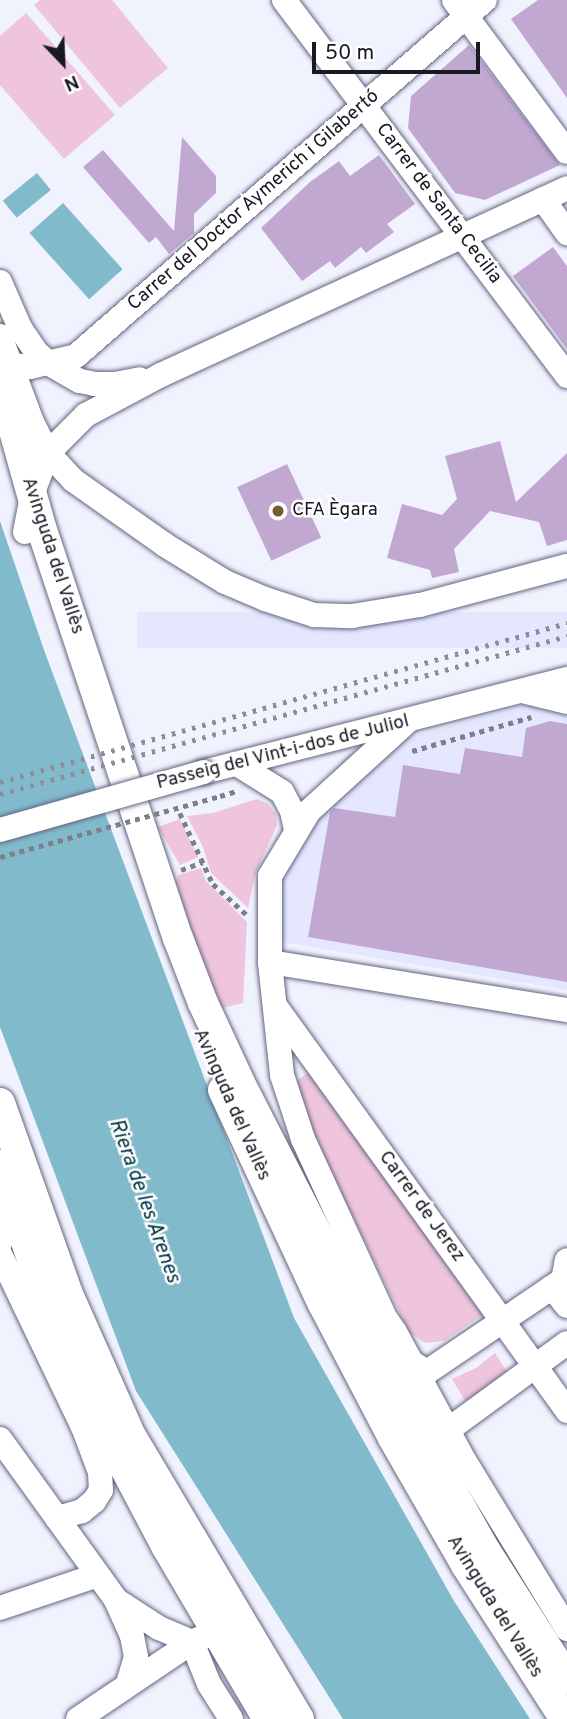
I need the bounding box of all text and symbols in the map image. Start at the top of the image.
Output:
north arrow [28,28,98,98]
scale bar [315,28,483,72]
text: 50 m [325,40,374,67]
text: N [60,69,82,96]
street label: Carrer del Doctor Aymerich i Gilabertó [123,85,385,317]
street label: Carrer de Santa Cecilia [370,119,506,289]
street label: Avinguda del Vallès [16,474,88,638]
place label: CFA Ègara [292,500,378,522]
marker: CFA Ègara [270,503,286,519]
street label: Passeig del Vint-i-dos de Juliol [154,710,412,796]
street label: Avinguda del Vallès [187,1025,275,1185]
water label: Riera de les Arenes [102,1115,186,1287]
street label: Carrer de Jerez [373,1147,469,1267]
street label: Avinguda del Vallès [441,1531,547,1683]

